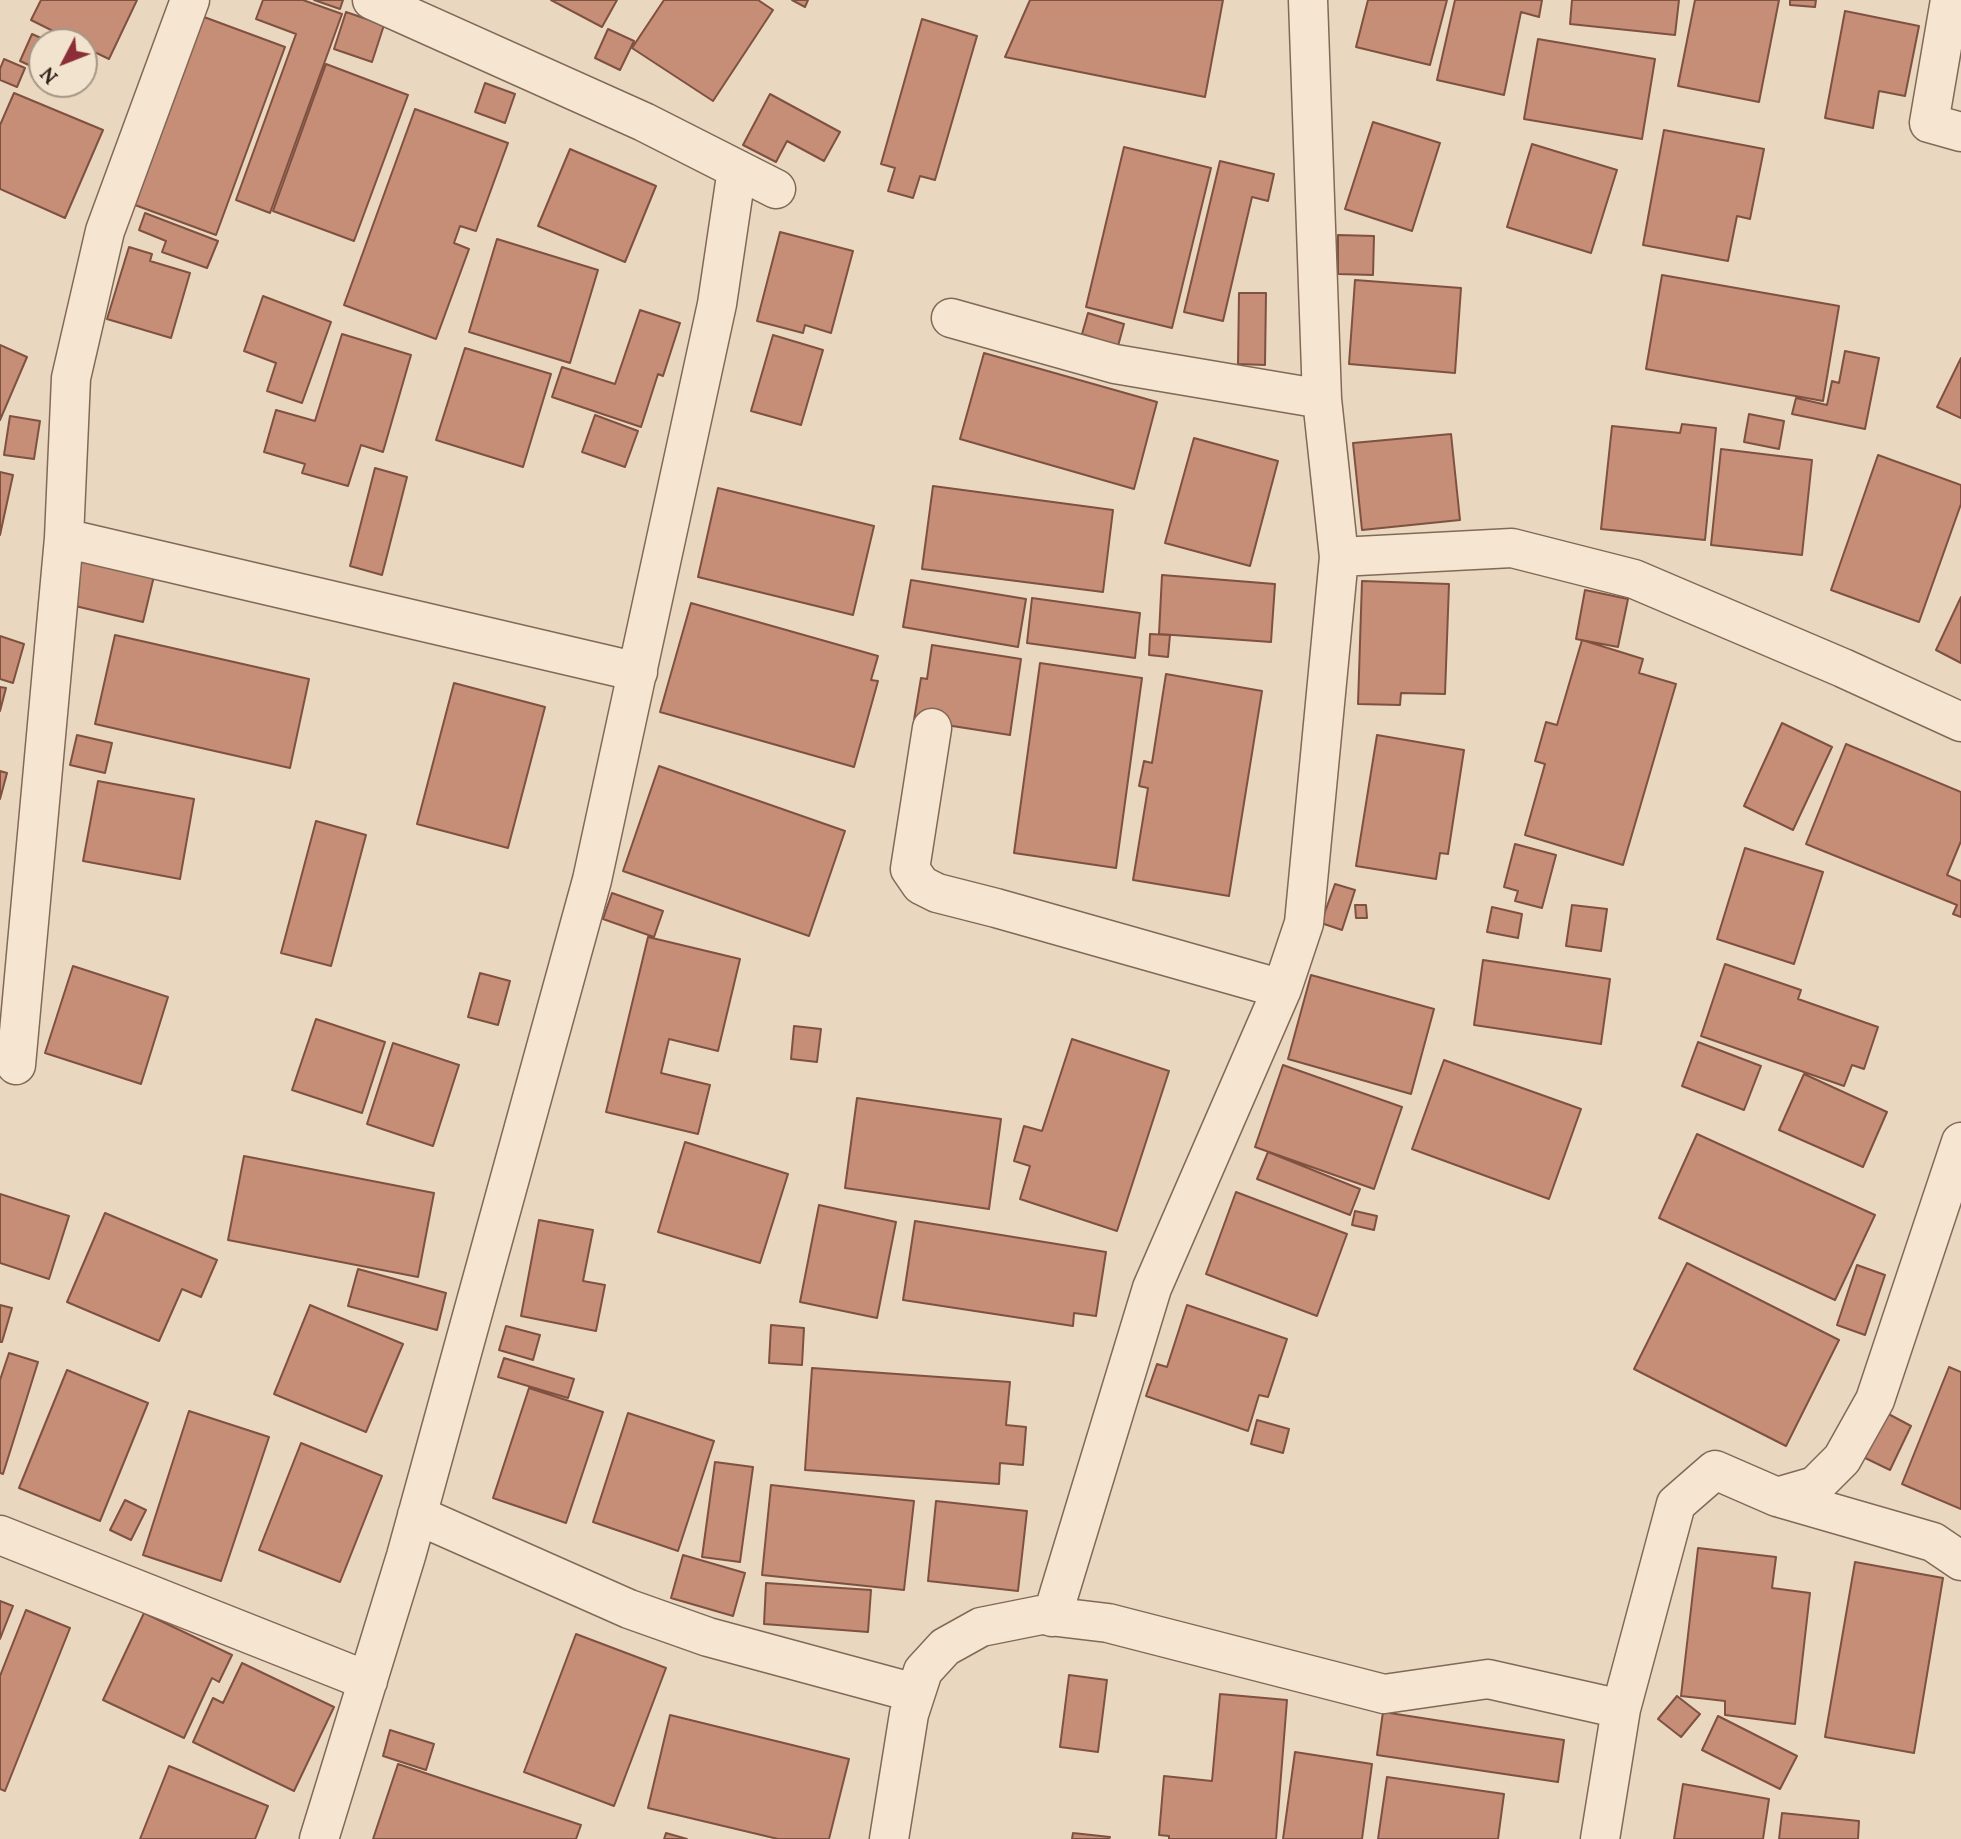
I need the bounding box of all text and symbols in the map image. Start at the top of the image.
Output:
north arrow [28,28,98,98]
text: N [35,62,63,89]

